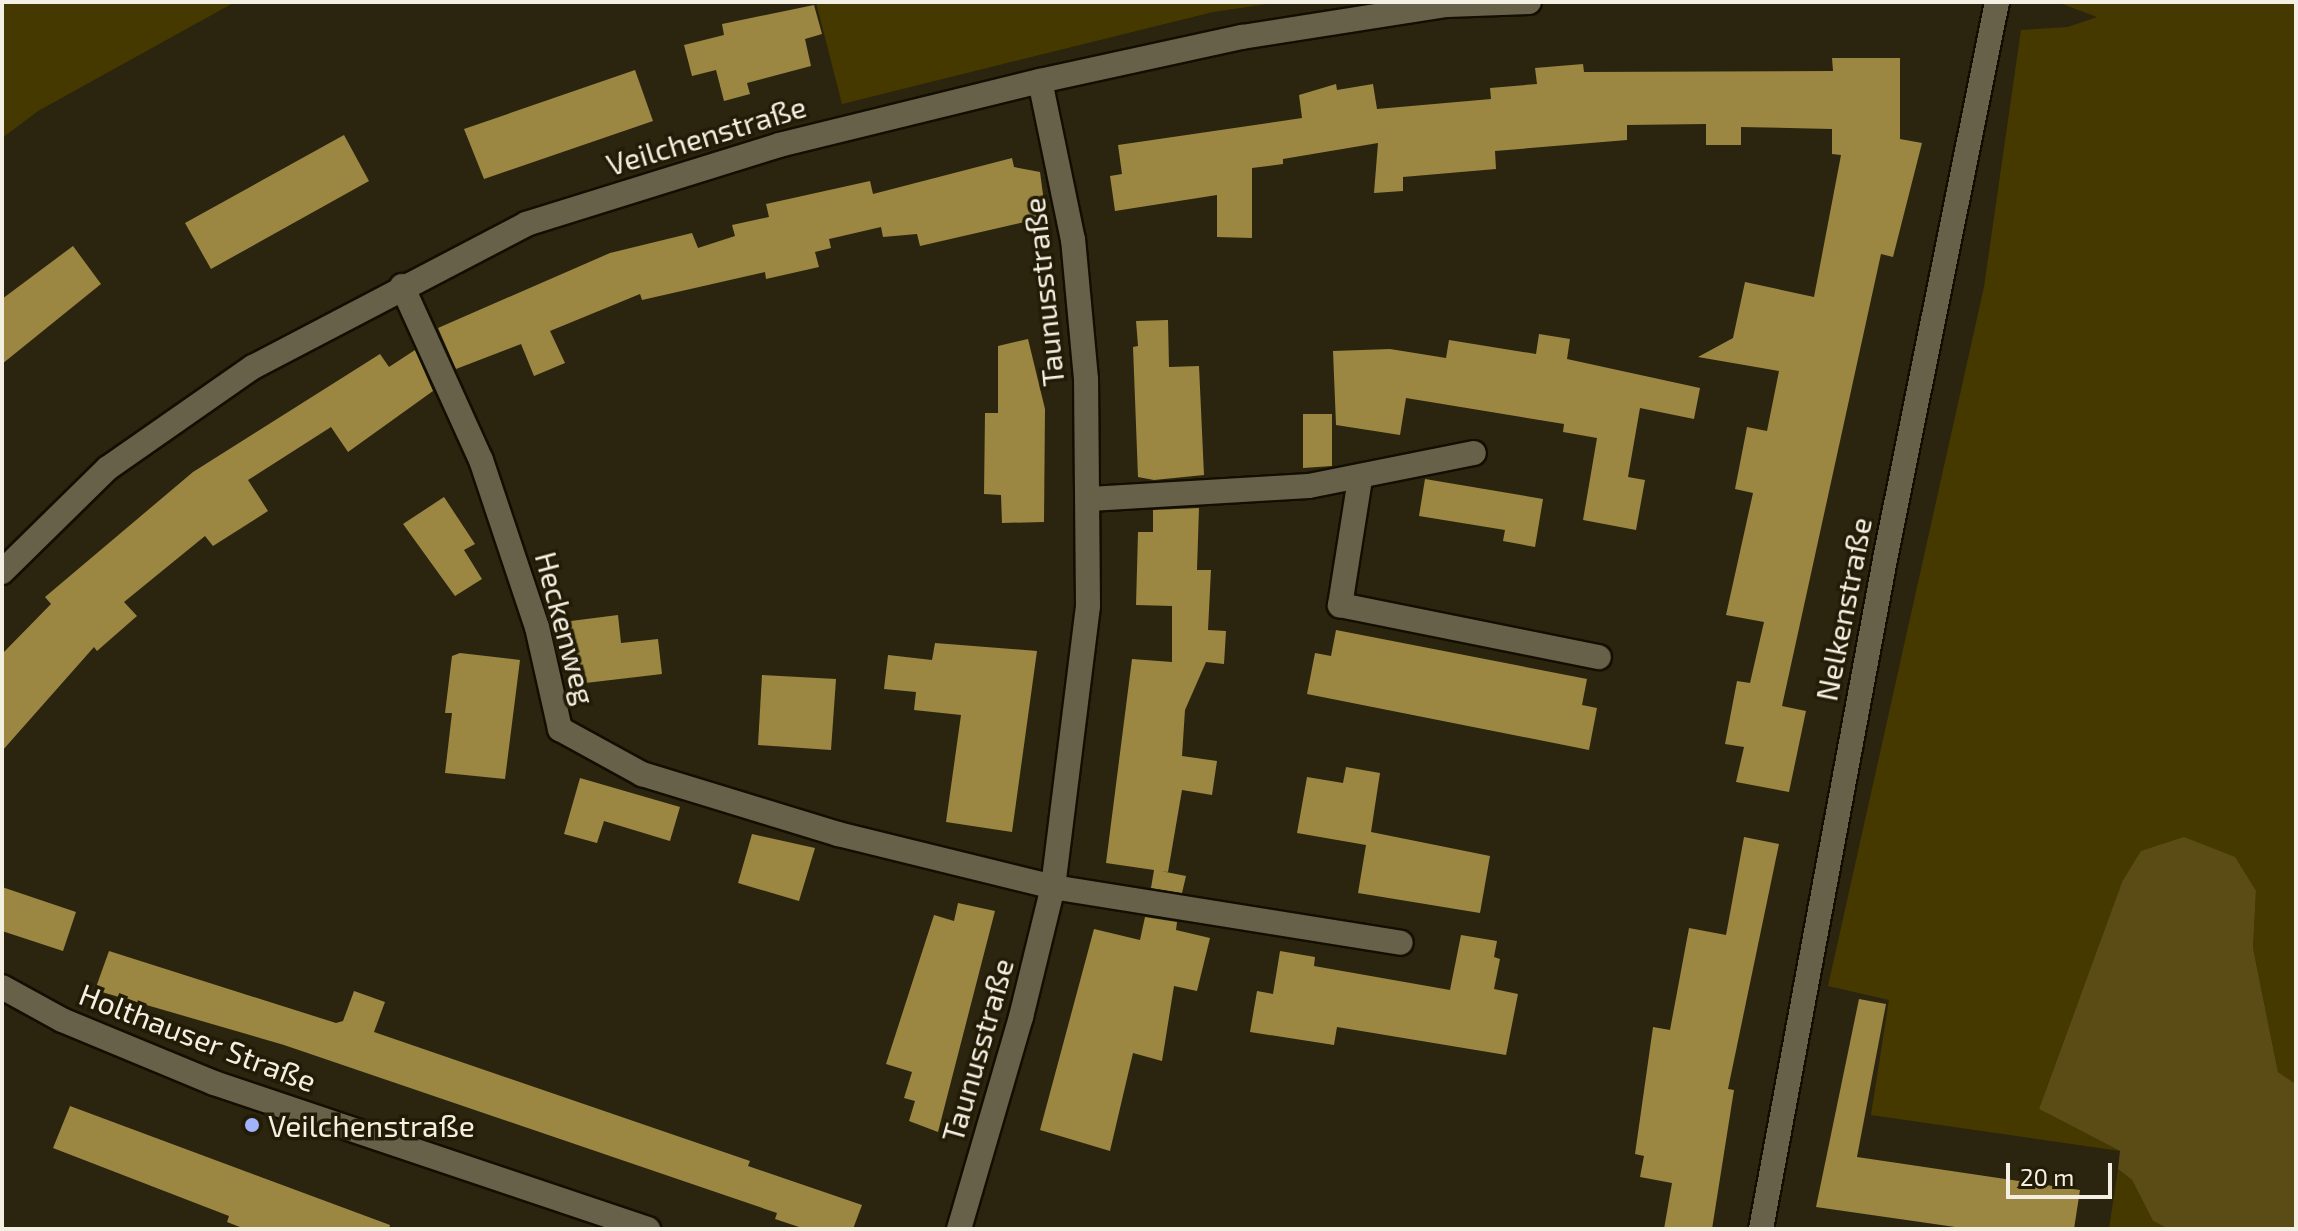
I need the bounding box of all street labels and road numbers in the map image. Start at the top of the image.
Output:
street label: Veilchenstraße [602,88,810,182]
street label: Taunusstraße [1015,196,1071,388]
street label: Nelkenstraße [1808,514,1878,704]
street label: Heckenweg [528,548,604,708]
street label: Taunusstraße [934,954,1020,1146]
street label: Holthauser Straße [74,975,322,1099]

